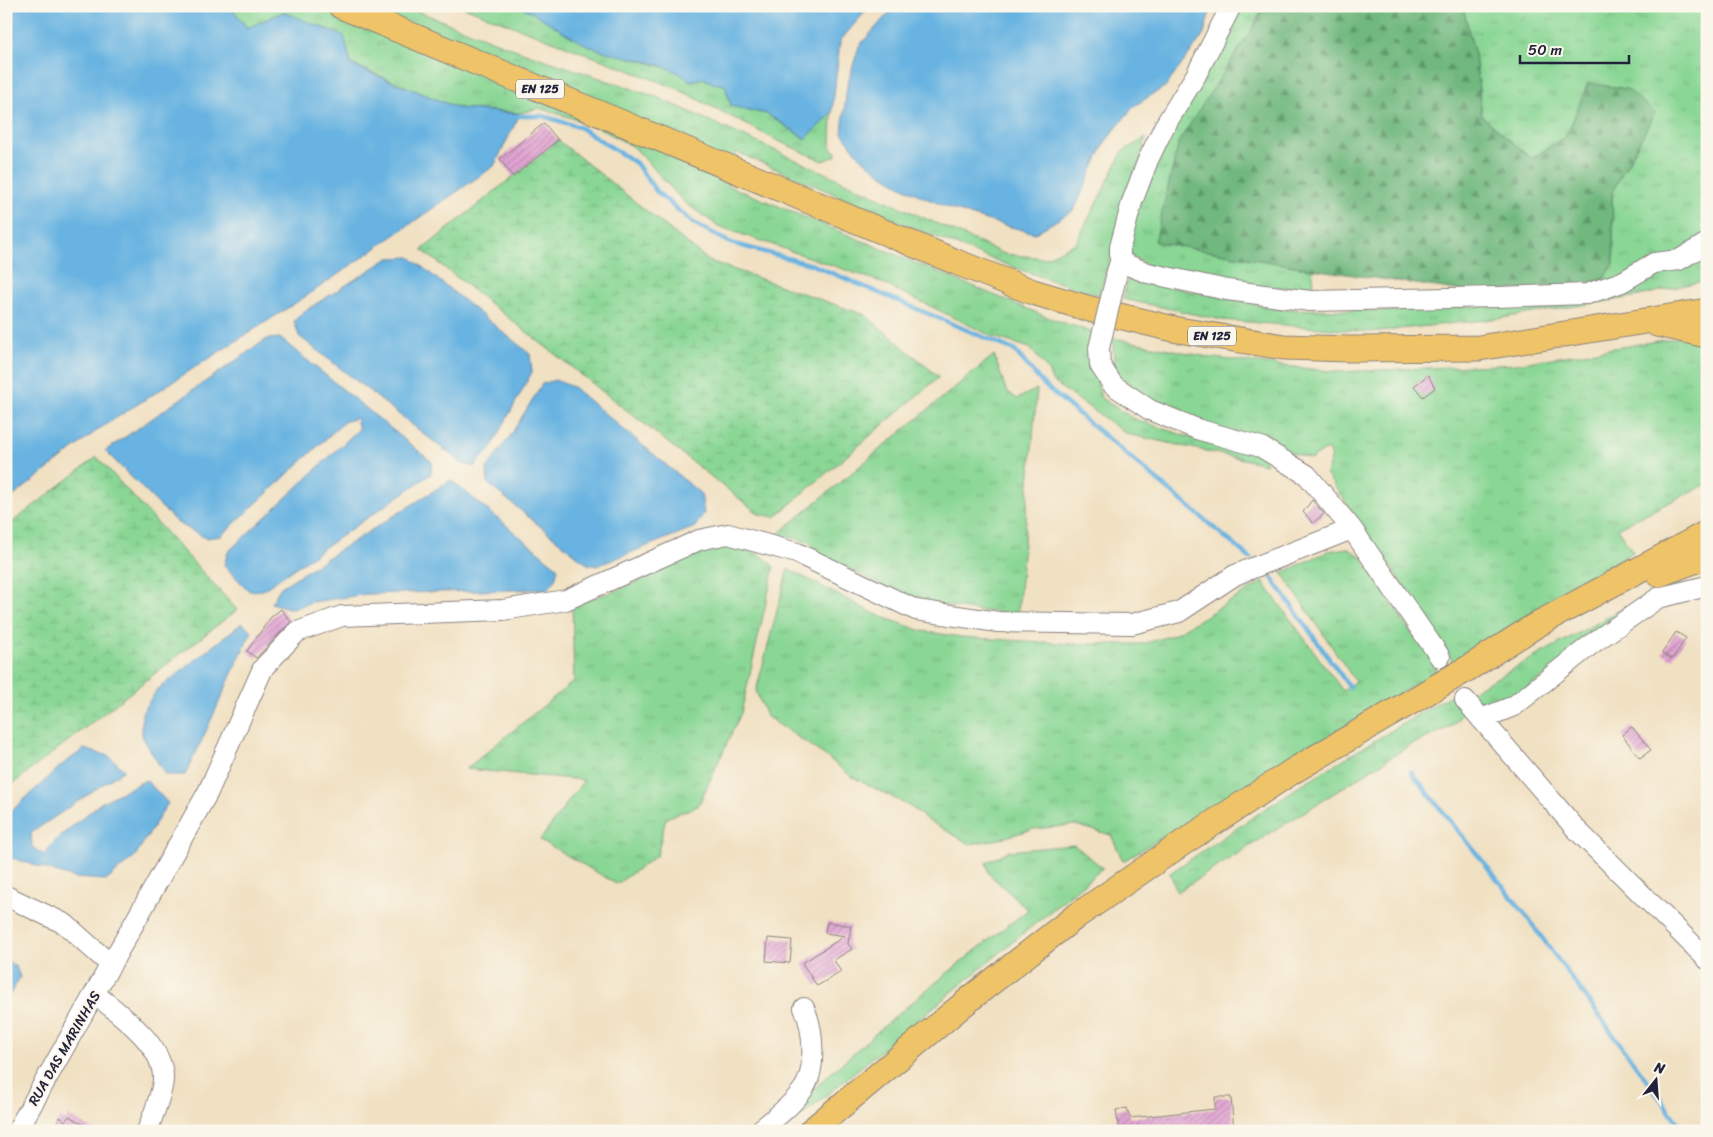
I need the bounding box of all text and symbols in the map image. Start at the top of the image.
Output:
scale bar [1520,32,1629,64]
text: 50 m [1528,37,1563,63]
road number: EN 125 [516,80,564,98]
road number: EN 125 [1188,326,1236,346]
street label: RUA DAS MARINHAS [21,986,108,1111]
north arrow [1630,1054,1680,1104]
text: N [1650,1054,1668,1082]

